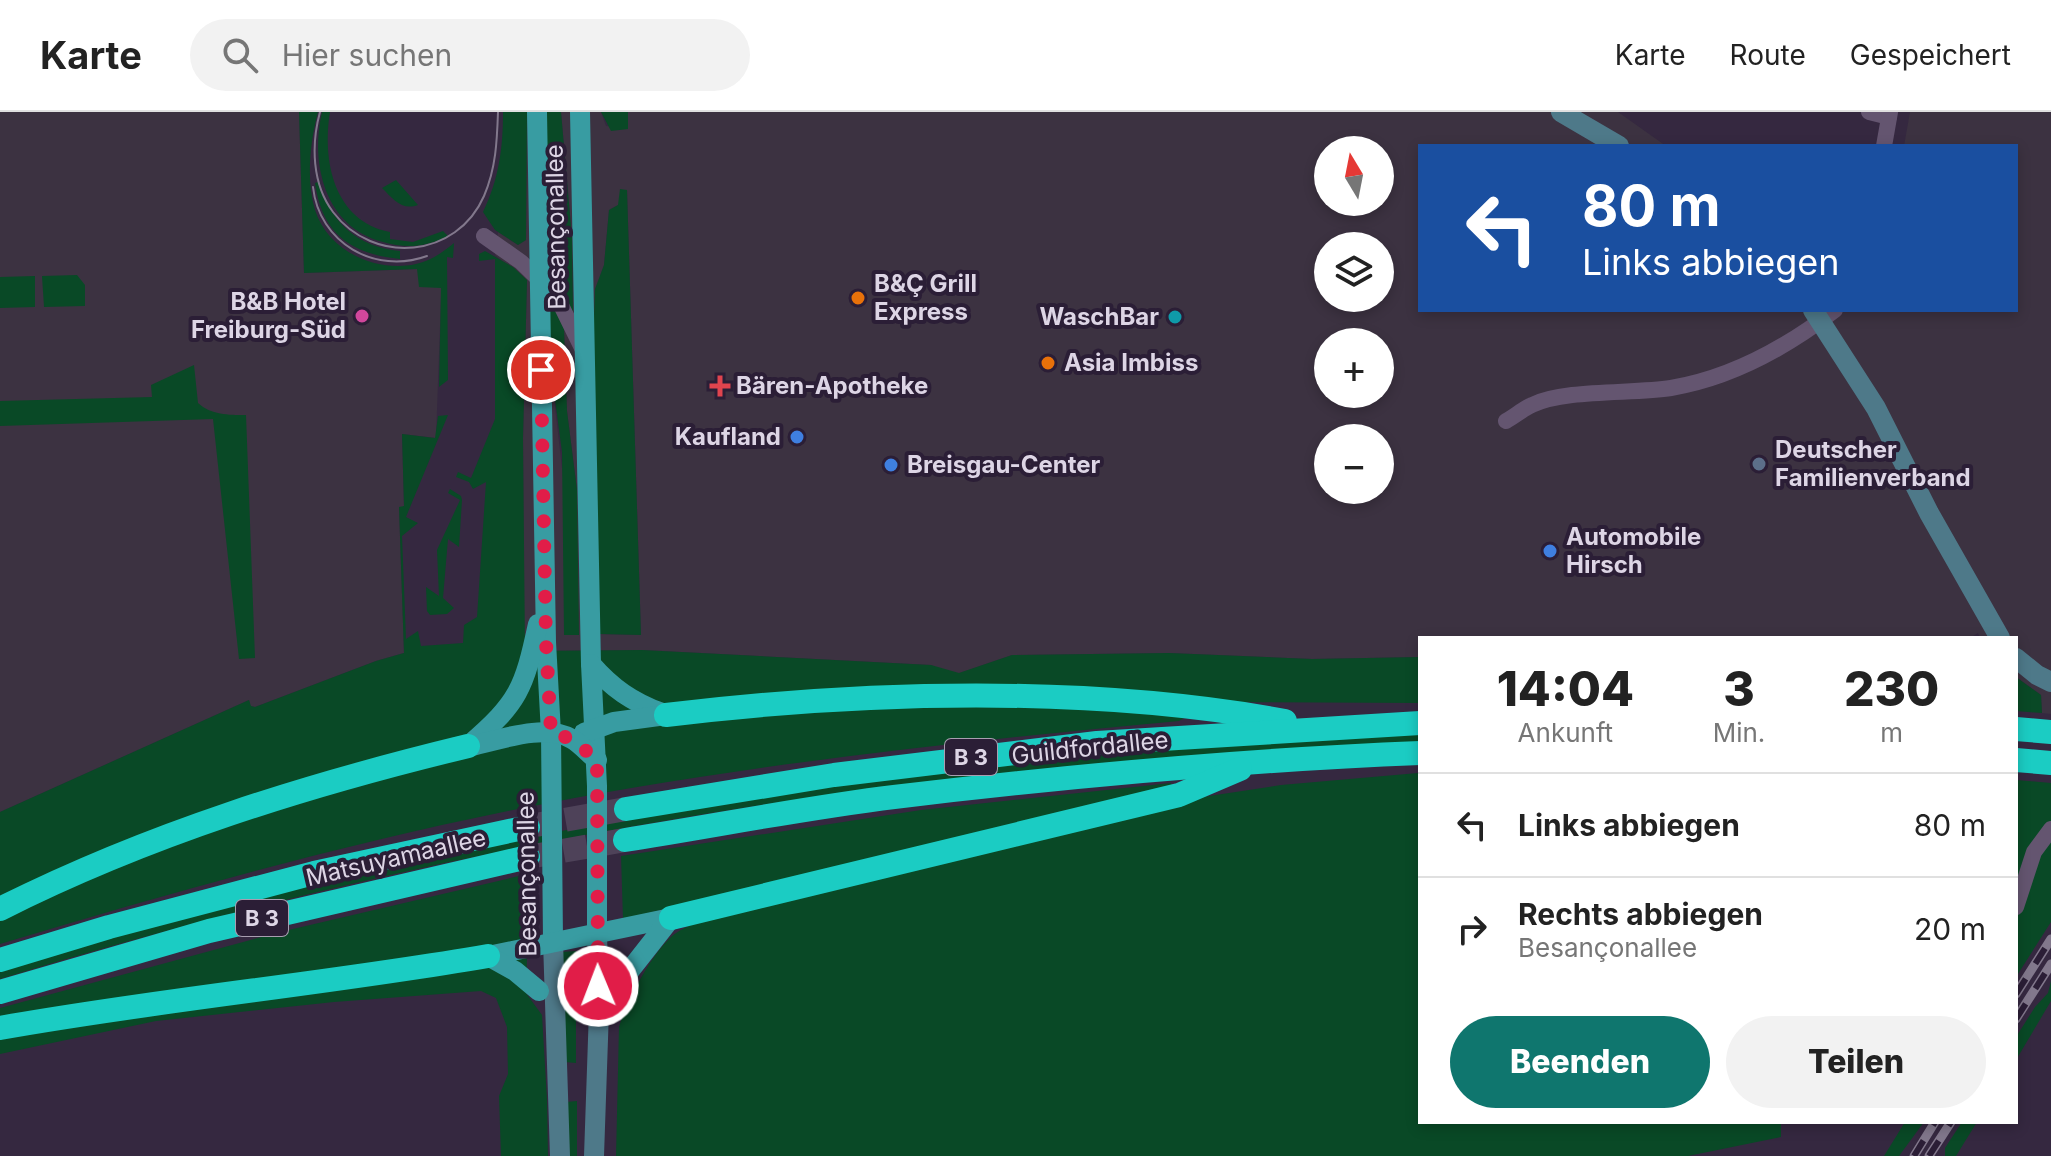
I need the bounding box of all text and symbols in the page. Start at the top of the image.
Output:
search box [190,19,750,91]
text: Karte [40,32,142,78]
icon: search [218,33,262,77]
text: Hier suchen [282,37,452,73]
text: Karte [1615,38,1686,72]
text: Route [1730,38,1806,72]
text: Gespeichert [1850,38,2011,72]
north arrow [1314,136,1394,216]
map controls [1314,136,1394,504]
street label: Besançonallee [540,144,571,310]
text: 80 m [1582,172,1721,240]
icon: left [1450,176,1554,280]
button: layers [1314,232,1394,312]
text: Links abbiegen [1582,240,1840,284]
place label: B&Ç Grill Express [874,269,977,326]
place label: B&B Hotel Freiburg-Süd [191,287,346,344]
marker: B&Ç Grill Express [849,289,867,307]
place label: WaschBar [1039,302,1159,331]
marker: B&B Hotel Freiburg-Süd [353,307,371,325]
marker: WaschBar [1166,308,1184,326]
button: + [1314,328,1394,408]
pin [507,336,575,404]
icon: arrive [519,348,563,392]
place label: Asia Imbiss [1064,348,1198,377]
marker: Asia Imbiss [1039,354,1057,372]
place label: Bären-Apotheke [736,371,928,400]
marker: Bären-Apotheke [711,377,729,395]
place label: Kaufland [675,422,781,451]
button: − [1314,424,1394,504]
marker: Kaufland [788,428,806,446]
place label: Deutscher Familienverband [1775,435,1971,492]
place label: Breisgau-Center [907,450,1101,479]
marker: Deutscher Familienverband [1750,455,1768,473]
marker: Breisgau-Center [882,456,900,474]
place label: Automobile Hirsch [1566,522,1701,579]
marker: Automobile Hirsch [1541,542,1559,560]
text: 14:04 [1497,659,1634,718]
text: 3 [1723,659,1755,718]
text: 230 [1844,659,1939,718]
text: Ankunft [1518,717,1613,748]
text: Min. [1713,717,1765,748]
text: m [1880,717,1903,748]
street label: Guildfordallee [1010,725,1170,770]
road number: B 3 [945,739,997,775]
street label: Besançonallee [511,791,542,957]
icon: left [1450,803,1494,847]
text: Links abbiegen [1518,807,1740,843]
text: 80 m [1914,807,1986,843]
street label: Matsuyamaallee [303,823,489,892]
text: Rechts abbiegen [1518,896,1763,932]
road number: B 3 [236,900,288,936]
icon: right [1450,907,1494,951]
text: 20 m [1914,911,1986,947]
text: Besançonallee [1518,932,1697,963]
position arrow [556,944,640,1028]
button: Beenden [1450,1016,1710,1108]
button: Teilen [1726,1016,1986,1108]

